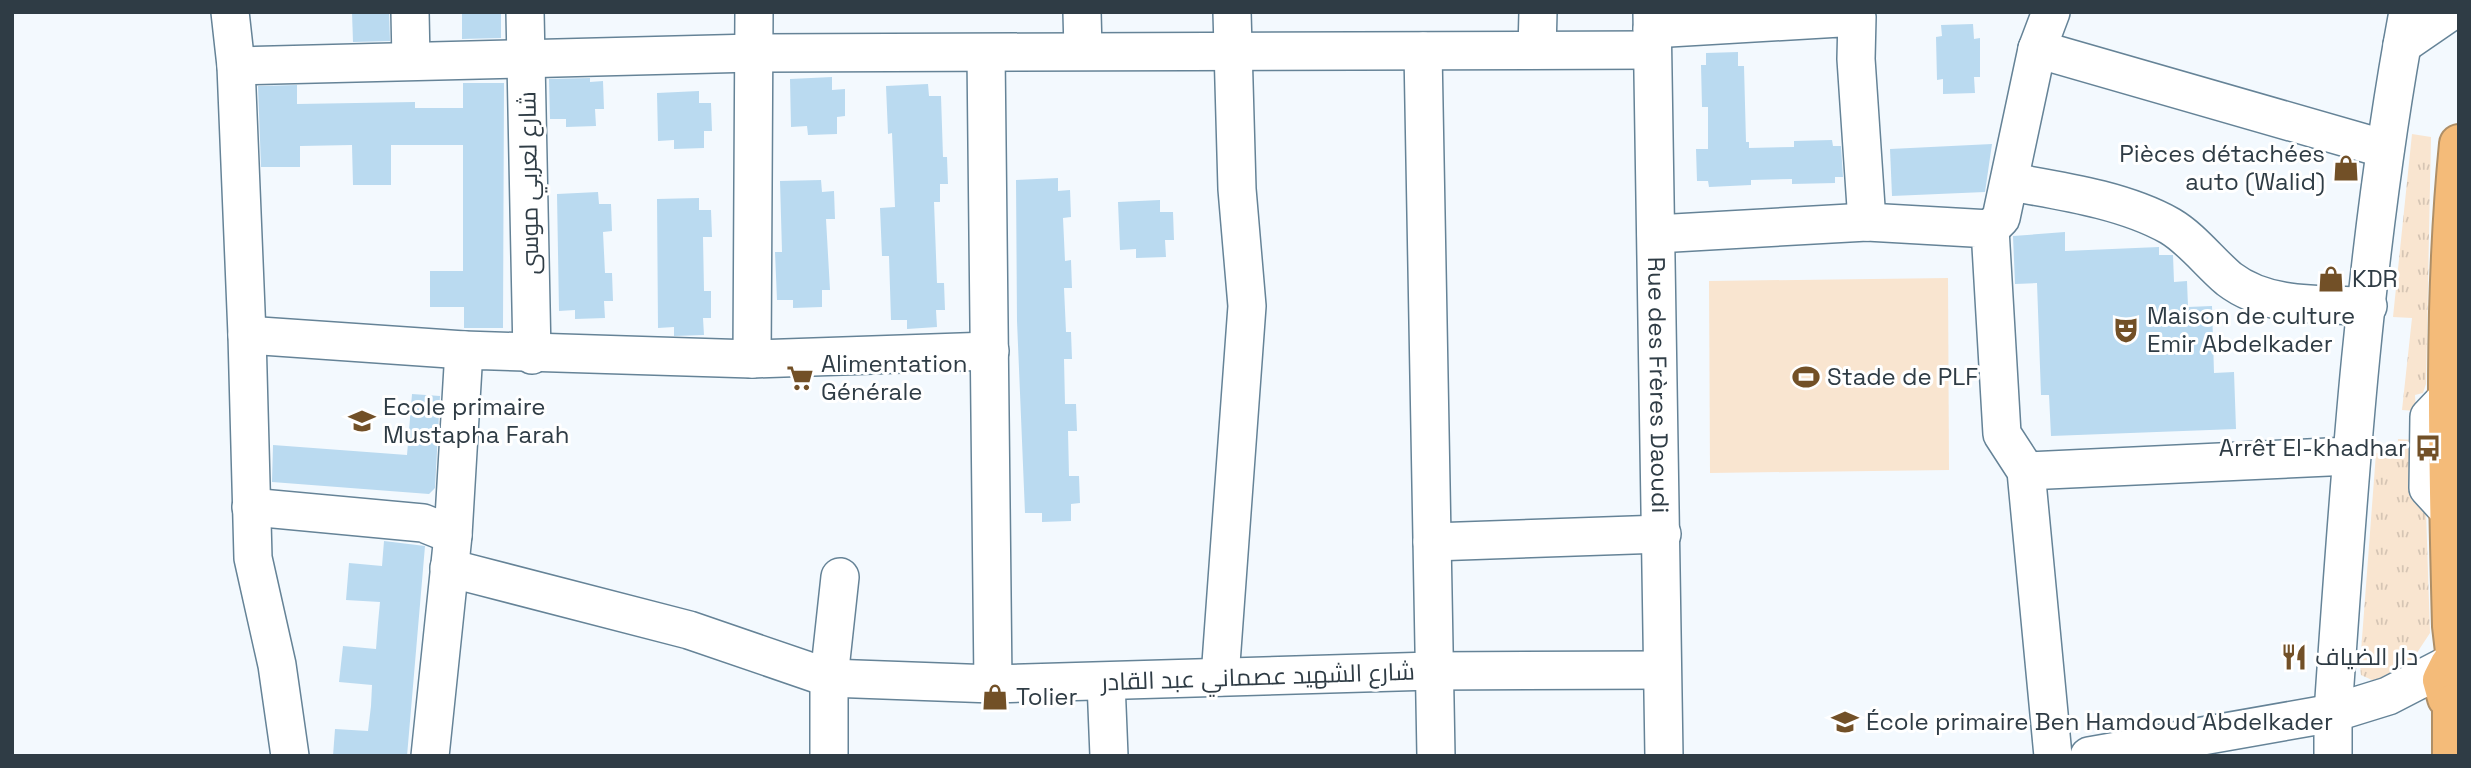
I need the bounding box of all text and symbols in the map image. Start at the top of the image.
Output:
street label: شارع لعربي موسى [511,91,550,275]
place label: Pièces détachées auto (Walid) [2119,138,2325,197]
shop icon: Pièces détachées auto (Walid) [2331,153,2361,183]
street label: Rue des Frères Daoudi [1641,256,1676,513]
place label: KDR [2352,263,2398,294]
shop icon: KDR [2316,264,2346,294]
place label: Maison de culture Emir Abdelkader [2147,300,2355,359]
theatre icon: Maison de culture Emir Abdelkader [2111,315,2141,345]
place label: Alimentation Générale [821,348,968,407]
place label: Stade de PLF [1827,361,1978,392]
sports icon: Stade de PLF [1791,362,1821,392]
supermarket icon: Alimentation Générale [785,363,815,393]
place label: Ecole primaire Mustapha Farah [383,391,569,450]
school or university icon: Ecole primaire Mustapha Farah [347,406,377,436]
place label: Arrêt El-khadhar [2219,432,2407,463]
bus stop icon: Arrêt El-khadhar [2413,433,2443,463]
place label: دار الضياف [2315,641,2418,672]
restaurant icon: دار الضياف [2279,642,2309,672]
street label: شارع الشهيد عصماني عبد القادر [1099,656,1415,702]
place label: Tolier [1016,681,1078,712]
shop icon: Tolier [980,682,1010,712]
place label: École primaire Ben Hamdoud Abdelkader [1866,706,2333,737]
school or university icon: École primaire Ben Hamdoud Abdelkader [1830,707,1860,737]

